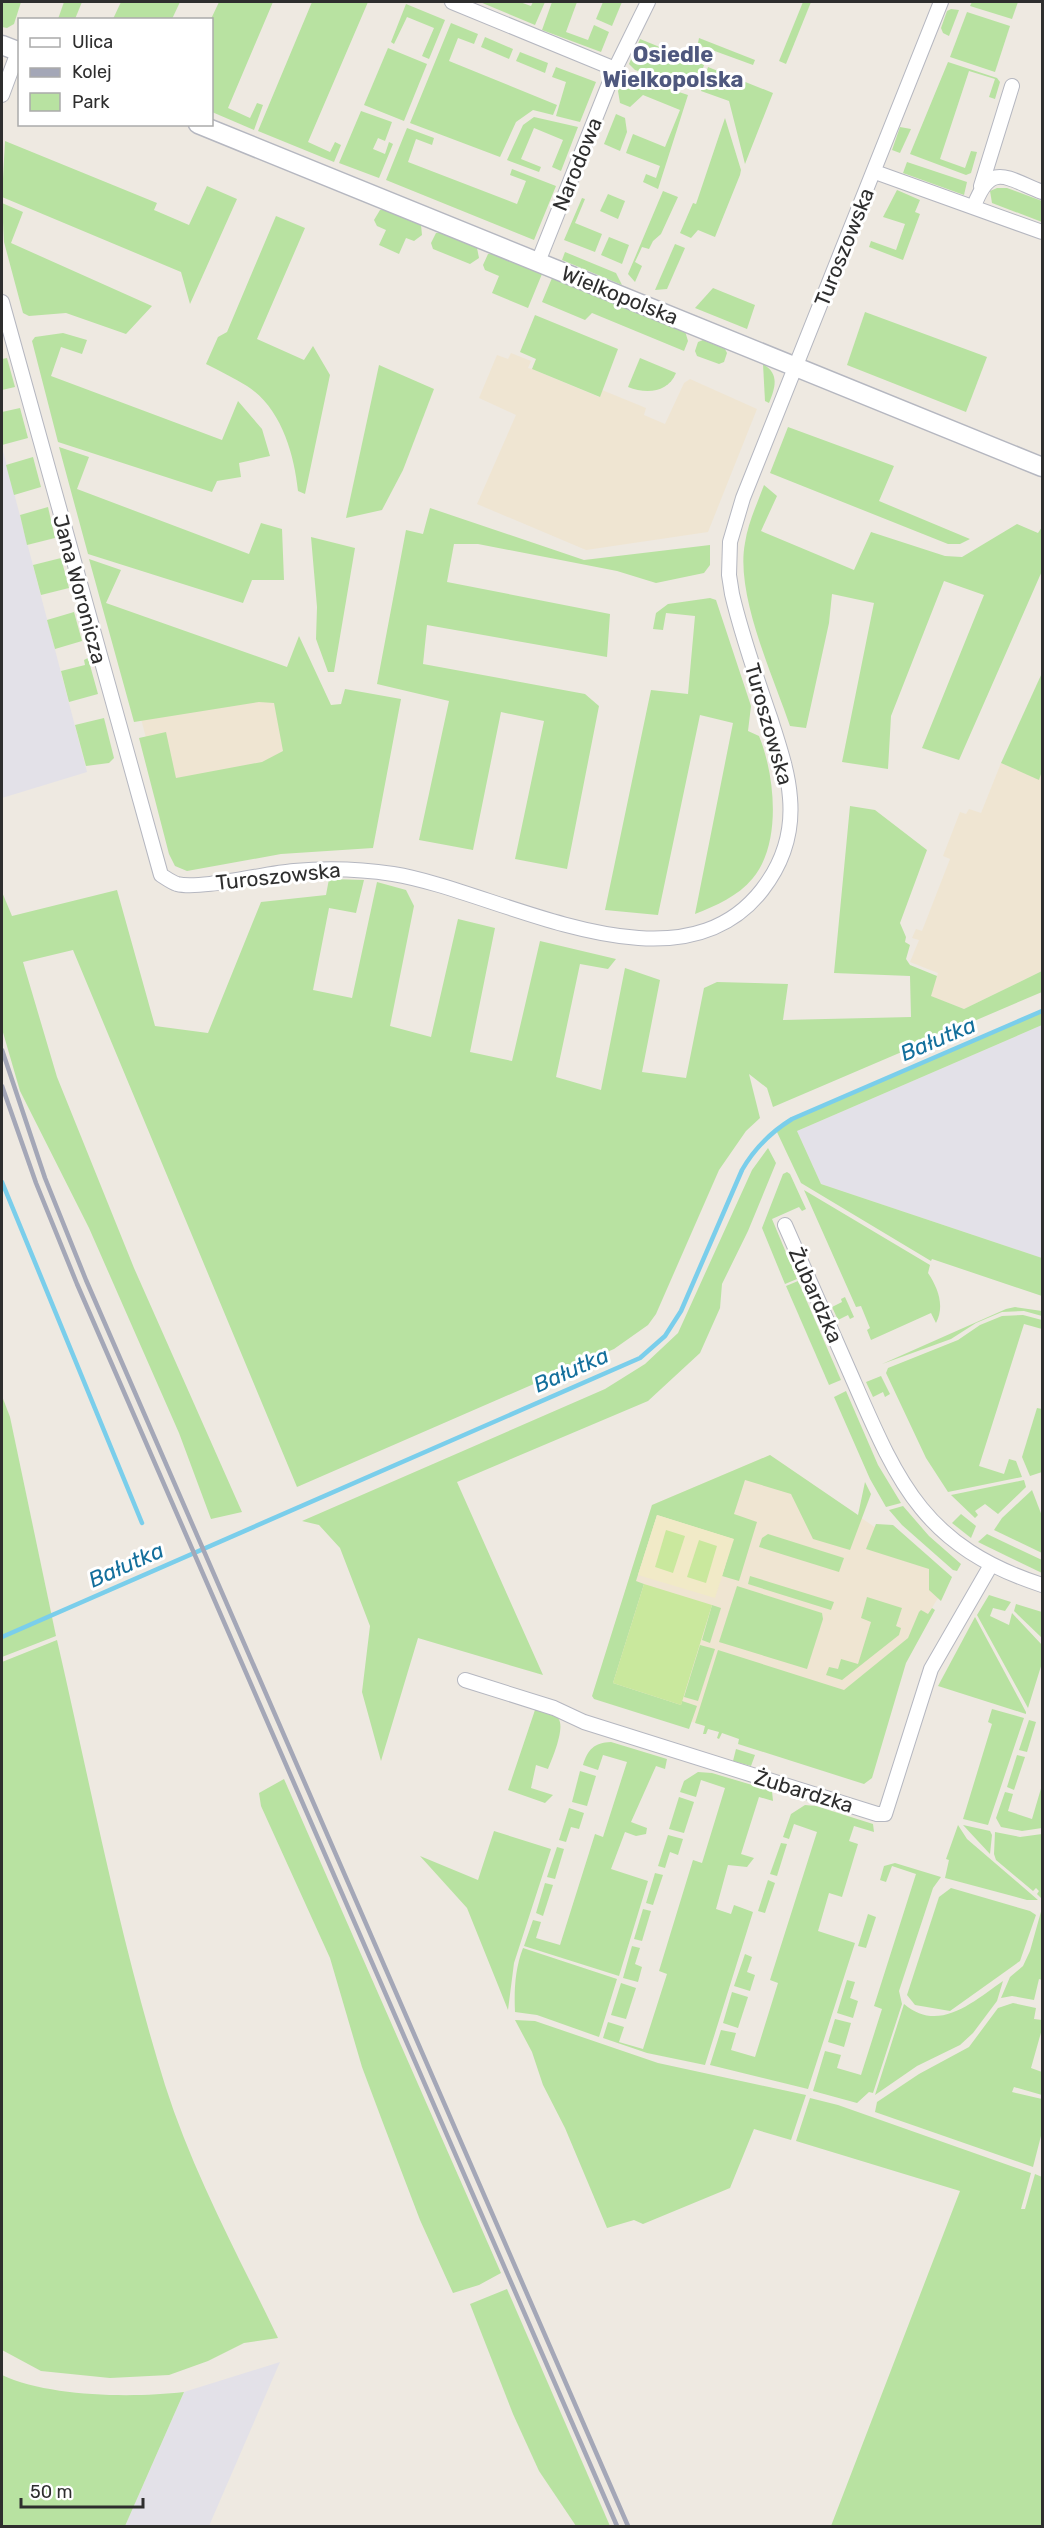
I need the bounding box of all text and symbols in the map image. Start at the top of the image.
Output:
legend [18,18,213,126]
text: Ulica [72,31,113,53]
district label: Osiedle Wielkopolska [602,41,744,93]
text: Kolej [72,61,112,83]
text: Park [72,91,110,113]
street label: Narodowa [547,114,607,214]
street label: Turoszowska [809,184,879,310]
street label: Wielkopolska [558,260,682,330]
street label: Jana Woronicza [48,511,112,667]
street label: Turoszowska [740,660,798,788]
street label: Turoszowska [214,857,342,895]
water label: Bałutka [896,1011,980,1067]
street label: Żubardzka [784,1243,848,1347]
water label: Bałutka [529,1341,613,1399]
water label: Bałutka [84,1536,168,1594]
street label: Żubardzka [751,1764,857,1818]
scale bar [21,2471,142,2509]
text: 50 m [30,2481,73,2503]

